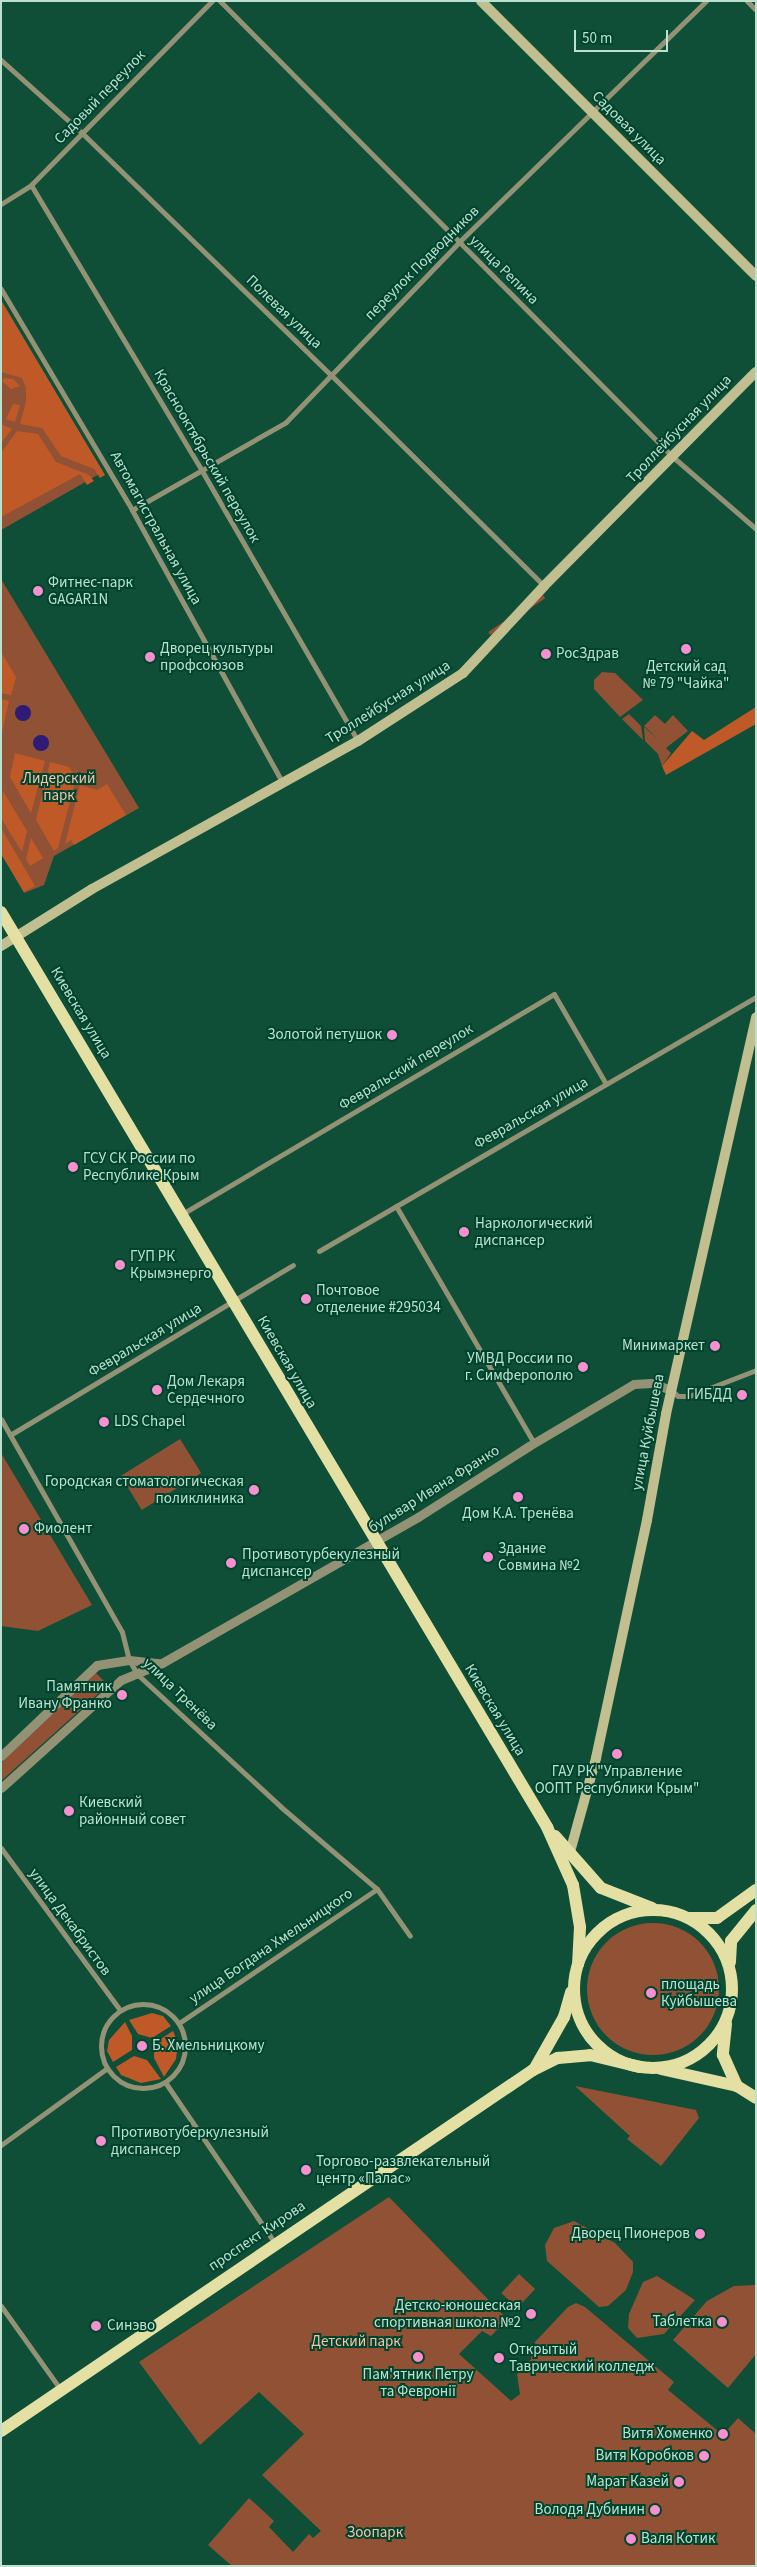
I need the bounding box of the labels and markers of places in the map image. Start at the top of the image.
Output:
place label: Фитнес-парк GAGAR1N [48,573,133,608]
marker: Фитнес-парк GAGAR1N [32,585,44,597]
place label: Дворец культуры профсоюзов [160,639,273,674]
marker: Детский сад № 79 "Чайка" [680,643,692,655]
place label: РосЗдрав [556,645,619,663]
marker: РосЗдрав [540,648,552,660]
marker: Дворец культуры профсоюзов [144,651,156,663]
place label: Детский сад № 79 "Чайка" [643,657,729,692]
place label: Золотой петушок [267,1026,382,1044]
marker: Золотой петушок [386,1029,398,1041]
place label: ГСУ СК России по Республике Крым [83,1149,199,1184]
marker: ГСУ СК России по Республике Крым [67,1161,79,1173]
place label: Наркологический диспансер [475,1214,593,1249]
marker: Наркологический диспансер [457,1225,471,1239]
place label: ГУП РК Крымэнерго [130,1247,211,1282]
marker: ГУП РК Крымэнерго [114,1259,126,1271]
place label: Почтовое отделение #295034 [316,1281,441,1316]
marker: Почтовое отделение #295034 [300,1293,312,1305]
place label: Минимаркет [622,1337,705,1355]
marker: Минимаркет [709,1340,721,1352]
place label: УМВД России по г. Симферополю [465,1349,573,1384]
marker: УМВД России по г. Симферополю [577,1361,589,1373]
place label: Дом Лекаря Сердечного [167,1372,245,1407]
marker: Дом Лекаря Сердечного [151,1384,163,1396]
place label: ГИБДД [686,1386,732,1404]
marker: ГИБДД [736,1389,748,1401]
place label: LDS Chapel [114,1413,185,1431]
marker: LDS Chapel [98,1416,110,1428]
place label: Городская стоматологическая поликлиника [45,1472,244,1507]
marker: Городская стоматологическая поликлиника [248,1484,260,1496]
marker: Дом К.А. Тренёва [512,1491,524,1503]
place label: Дом К.А. Тренёва [462,1505,574,1523]
place label: Фиолент [34,1520,92,1538]
marker: Фиолент [18,1523,30,1535]
place label: Здание Совмина №2 [498,1539,580,1574]
place label: Противотурбекулезный диспансер [242,1545,400,1580]
marker: Здание Совмина №2 [482,1551,494,1563]
marker: Противотурбекулезный диспансер [224,1556,238,1570]
place label: Памятник Ивану Франко [18,1677,112,1712]
marker: Памятник Ивану Франко [116,1689,128,1701]
marker: ГАУ РК "Управление ООПТ Республики Крым" [611,1748,623,1760]
place label: ГАУ РК "Управление ООПТ Республики Крым" [535,1762,699,1797]
place label: Киевский районный совет [79,1793,186,1828]
marker: Киевский районный совет [63,1805,75,1817]
place label: площадь Куйбышева [661,1975,737,2010]
marker: площадь Куйбышева [645,1987,657,1999]
place label: Б. Хмельницкому [152,2037,264,2055]
marker: Б. Хмельницкому [136,2040,148,2052]
place label: Противотуберкулезный диспансер [111,2123,269,2158]
marker: Противотуберкулезный диспансер [95,2135,107,2147]
place label: Торгово-развлекательный центр «Палас» [316,2152,490,2187]
marker: Торгово-развлекательный центр «Палас» [300,2164,312,2176]
place label: Дворец Пионеров [571,2225,690,2243]
marker: Дворец Пионеров [694,2228,706,2240]
place label: Детско-юношеская спортивная школа №2 [374,2296,521,2331]
marker: Детско-юношеская спортивная школа №2 [525,2308,537,2320]
place label: Таблетка [652,2313,712,2331]
marker: Таблетка [716,2316,728,2328]
place label: Синэво [107,2317,155,2335]
marker: Синэво [89,2319,103,2333]
place label: Открытый Таврический колледж [509,2340,654,2375]
marker: Пам'ятник Петру та Февронії [412,2351,424,2363]
marker: Открытый Таврический колледж [493,2352,505,2364]
place label: Пам'ятник Петру та Февронії [362,2365,474,2400]
place label: Витя Хоменко [622,2425,713,2443]
marker: Витя Хоменко [717,2428,729,2440]
place label: Витя Коробков [595,2447,694,2465]
marker: Витя Коробков [698,2450,710,2462]
place label: Марат Казей [586,2473,669,2491]
marker: Марат Казей [673,2476,685,2488]
place label: Володя Дубинин [535,2501,645,2519]
marker: Володя Дубинин [649,2504,661,2516]
place label: Валя Котик [641,2530,715,2548]
marker: Валя Котик [625,2533,637,2545]

